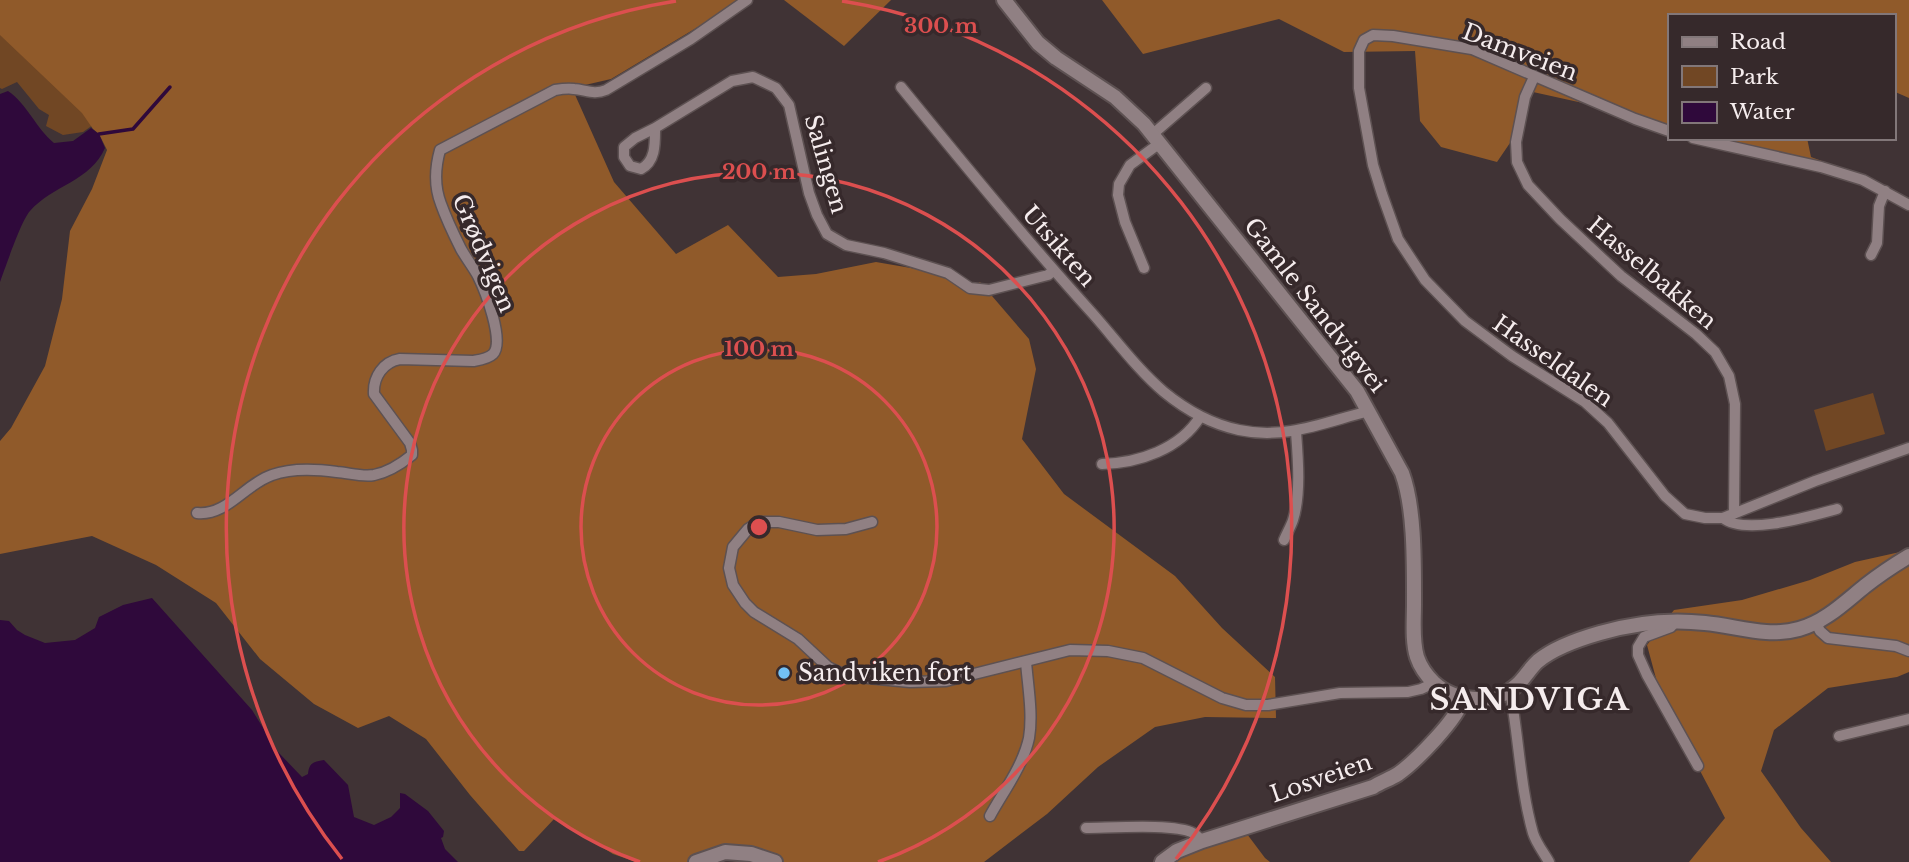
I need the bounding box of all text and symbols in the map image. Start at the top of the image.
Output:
text: 300 m [904,13,978,39]
legend [1668,14,1895,140]
street label: Damveien [1459,17,1582,87]
text: Road [1730,29,1786,55]
text: Park [1730,64,1779,90]
text: Water [1729,99,1794,125]
street label: Salingen [799,111,853,217]
text: 200 m [722,159,796,185]
street label: Grødvigen [447,190,522,316]
street label: Utsikten [1016,200,1102,292]
street label: Hasselbakken [1582,211,1722,335]
street label: Gamle Sandvigvei [1238,212,1392,398]
street label: Hasseldalen [1487,309,1619,413]
text: 100 m [724,336,794,362]
centre of rings [747,515,771,539]
place label: Sandviken fort [798,659,972,687]
marker: Sandviken fort [776,665,792,681]
district label: SANDVIGA [1429,681,1631,718]
street label: Losveien [1267,748,1376,808]

